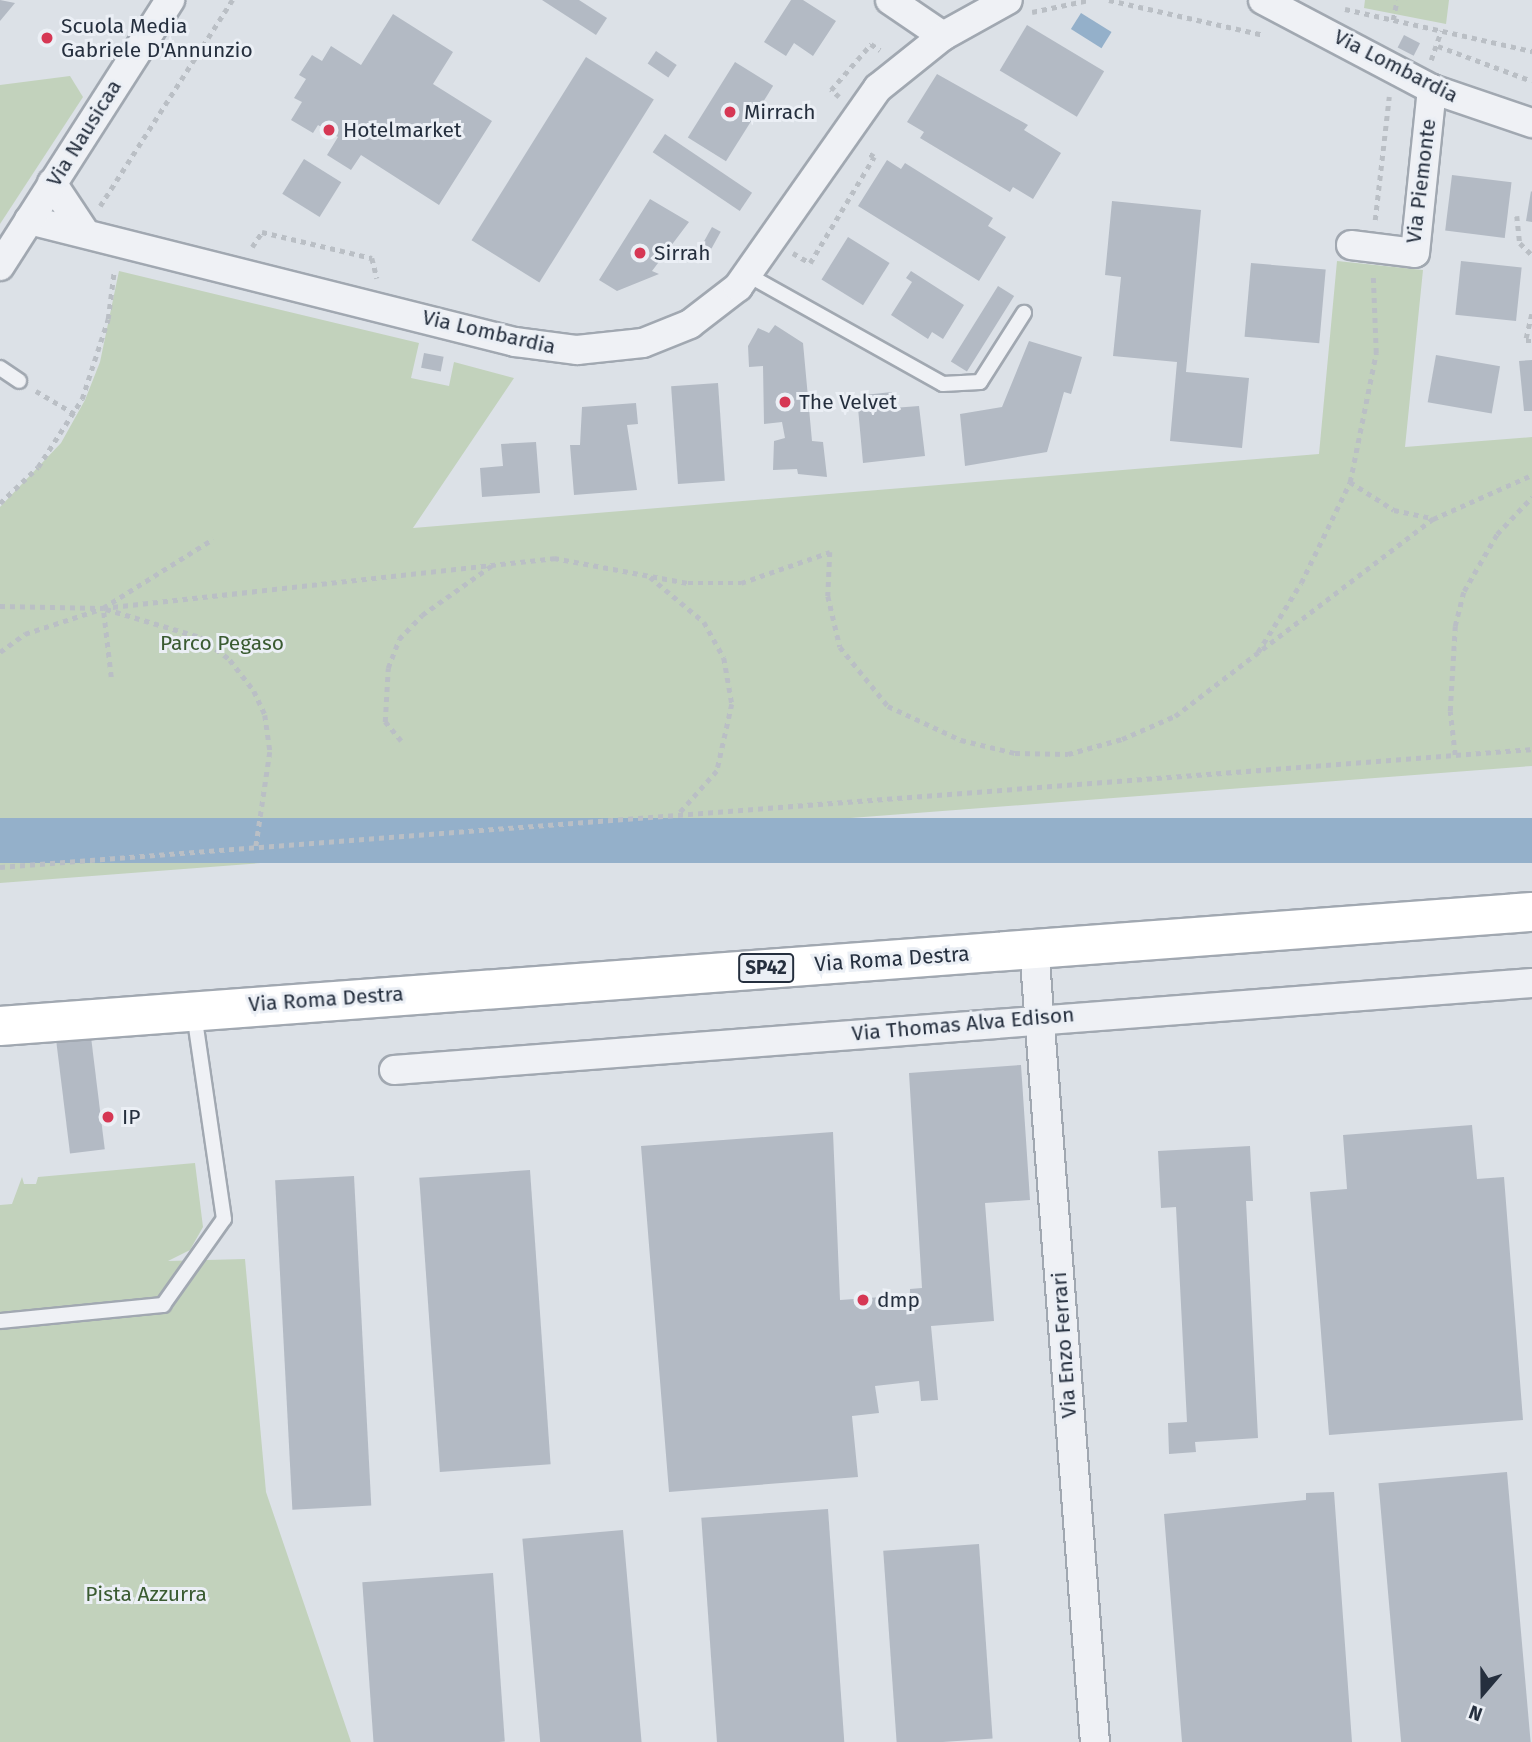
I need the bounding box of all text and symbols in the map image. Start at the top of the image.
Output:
place label: Scuola Media Gabriele D'Annunzio [61,13,253,63]
street label: Via Lombardia [1330,24,1462,108]
marker: Scuola Media Gabriele D'Annunzio [39,30,55,46]
street label: Via Nausicaa [41,75,127,191]
place label: Mirrach [744,99,816,125]
marker: Mirrach [722,104,738,120]
place label: Hotelmarket [343,117,462,143]
street label: Via Piemonte [1401,117,1441,245]
marker: Hotelmarket [321,122,337,138]
place label: Sirrah [654,240,711,266]
marker: Sirrah [632,245,648,261]
street label: Via Lombardia [420,304,558,360]
place label: The Velvet [799,389,897,415]
marker: The Velvet [777,394,793,410]
park label: Parco Pegaso [160,630,284,656]
street label: Via Roma Destra [814,941,970,977]
road number: SP42 [738,952,794,984]
street label: Via Roma Destra [248,981,404,1017]
street label: Via Thomas Alva Edison [851,1002,1075,1046]
place label: IP [122,1104,140,1130]
marker: IP [100,1109,116,1125]
street label: Via Enzo Ferrari [1046,1271,1082,1419]
place label: dmp [877,1287,920,1313]
marker: dmp [855,1292,871,1308]
park label: Pista Azzurra [85,1581,207,1607]
north arrow [1448,1658,1518,1728]
text: N [1466,1700,1486,1726]

